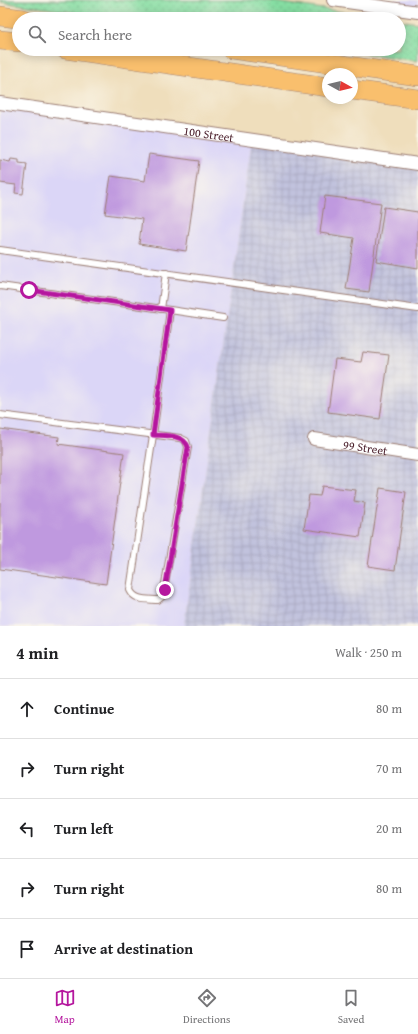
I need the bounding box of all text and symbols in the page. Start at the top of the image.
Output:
search box [12,12,406,56]
icon: search [26,23,48,45]
text: Search here [58,24,132,45]
north arrow [322,68,358,104]
street label: 100 Street [183,121,236,146]
route start [20,281,38,299]
street label: 99 Street [342,435,389,459]
route end [156,581,174,599]
text: 4 min [16,640,58,665]
text: Walk · 250 m [335,643,402,662]
icon: ahead [16,698,38,720]
text: Continue [54,698,115,719]
text: 80 m [376,699,402,718]
icon: right [16,758,38,780]
text: Turn right [54,758,125,779]
text: 70 m [376,759,402,778]
icon: left [16,818,38,840]
text: Turn left [54,818,113,839]
text: 20 m [376,819,402,838]
icon: right [16,878,38,900]
text: Turn right [54,878,125,899]
text: 80 m [376,879,402,898]
icon: arrive [16,938,38,960]
text: Arrive at destination [54,938,193,959]
tab: Map [54,987,76,1027]
tab: Directions [183,987,230,1027]
tab: Saved [338,987,364,1027]

